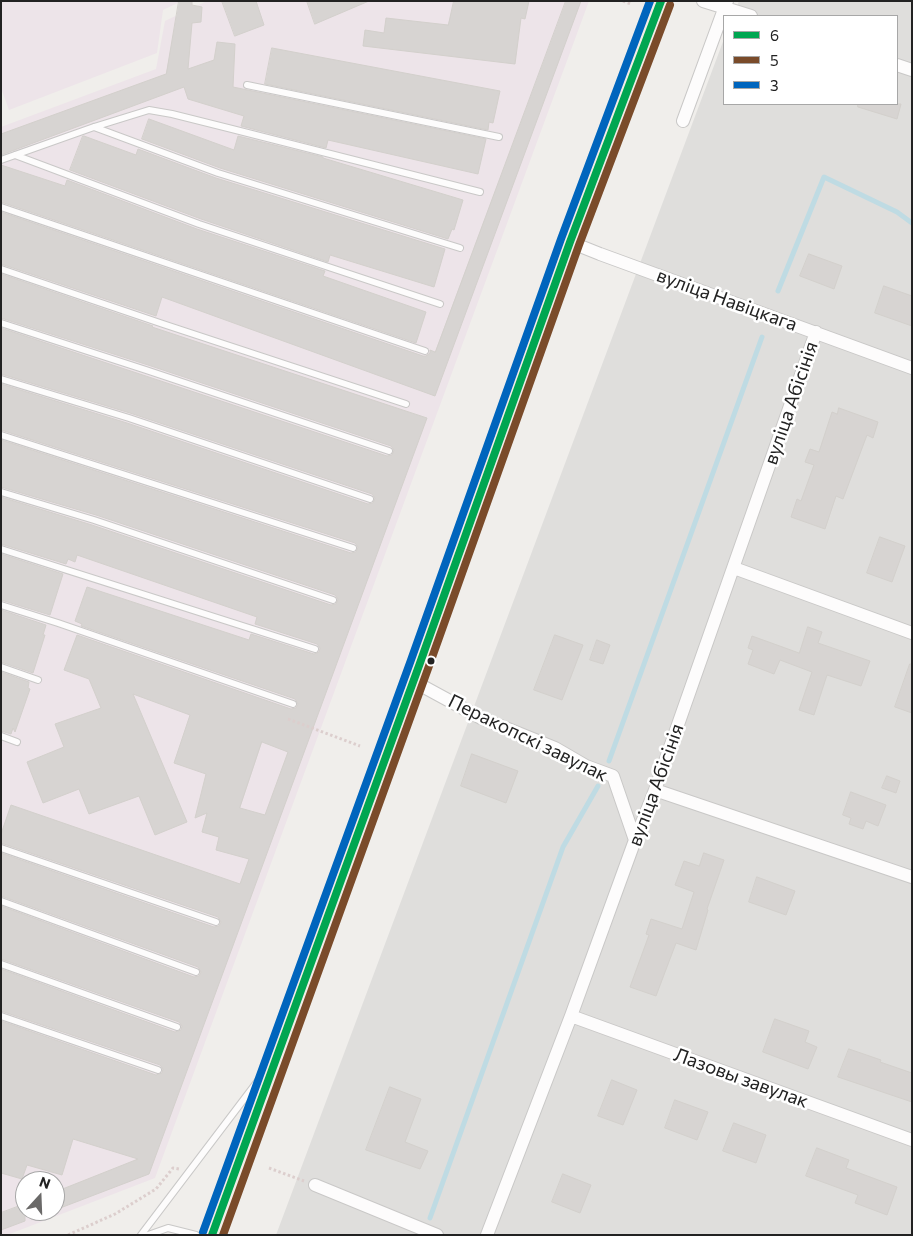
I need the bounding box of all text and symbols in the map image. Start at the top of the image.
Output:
legend [723,15,898,105]
text: 6 [770,26,779,44]
text: 5 [770,51,779,69]
text: 3 [770,76,779,94]
street label: вуліца Навіцкага [654,264,800,336]
street label: вуліца Абісінія [759,338,823,468]
unlabelled marker [426,656,436,666]
street label: Перакопскі завулак [445,690,611,786]
street label: вуліца Абісінія [623,721,689,849]
street label: Лазовы завулак [671,1043,811,1113]
north arrow [15,1171,65,1221]
text: N [37,1173,53,1192]

